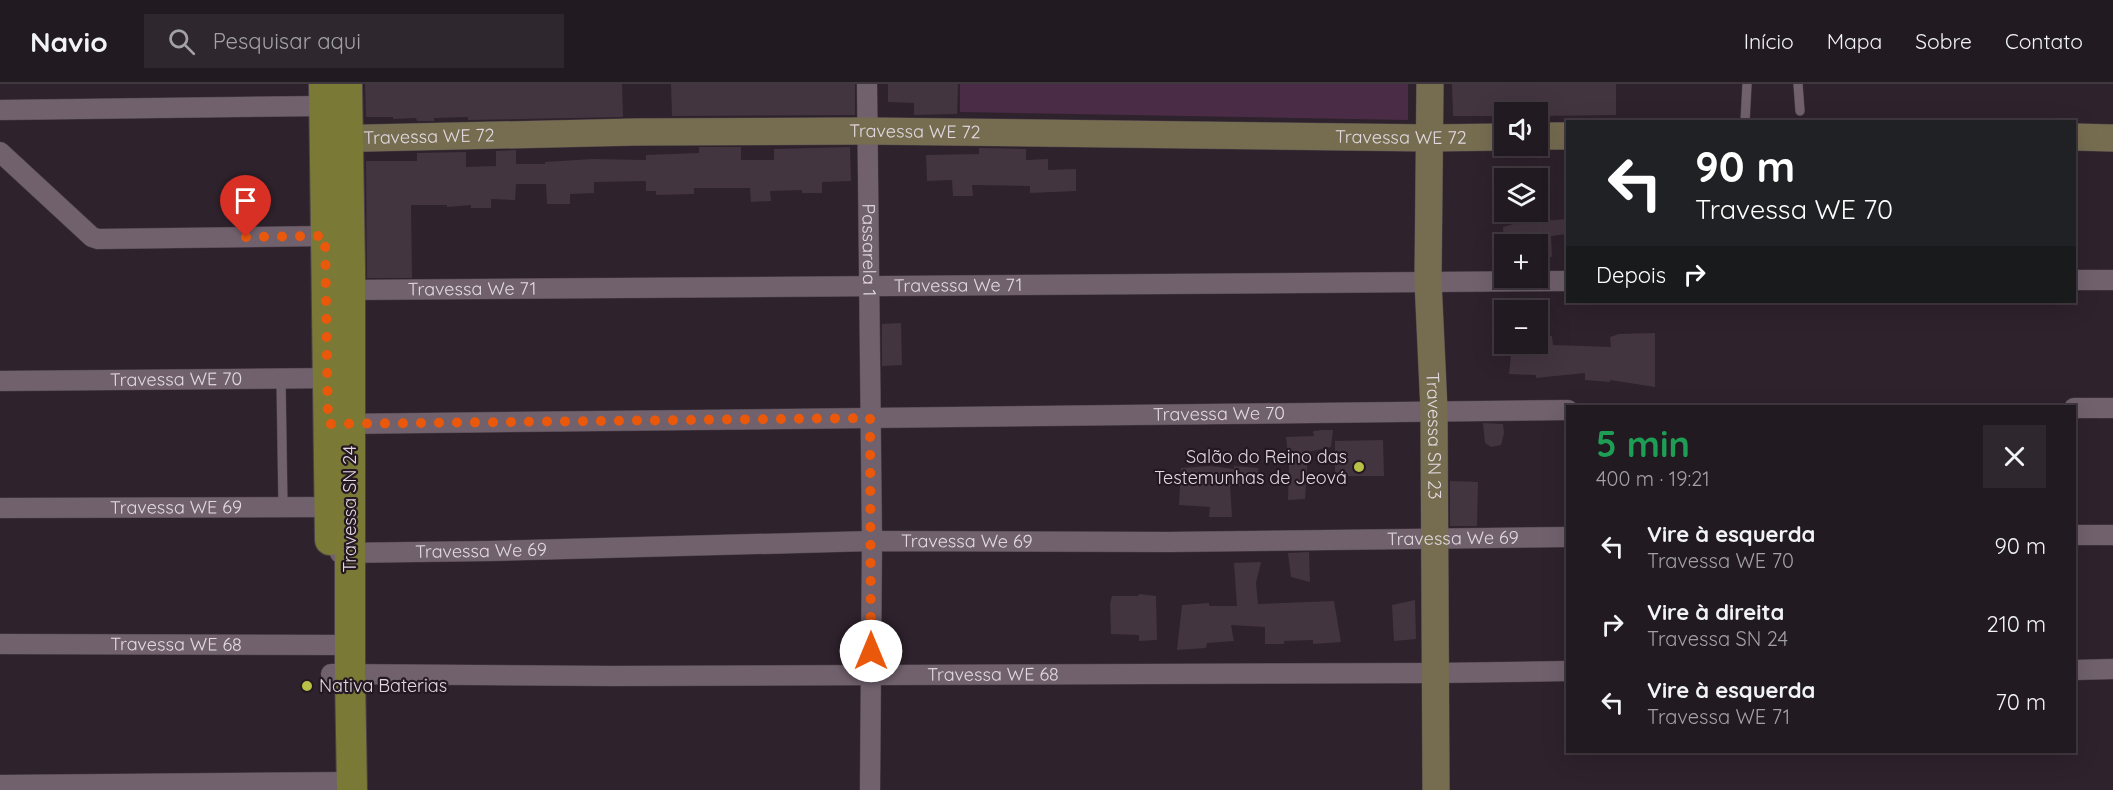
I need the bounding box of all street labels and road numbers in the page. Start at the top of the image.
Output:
street label: Travessa WE 72 [849,119,981,143]
street label: Travessa WE 72 [363,123,495,149]
street label: Travessa WE 72 [1335,125,1467,149]
street label: Passarela 1 [857,203,881,297]
street label: Travessa We 71 [894,273,1022,297]
street label: Travessa We 71 [408,277,536,301]
street label: Travessa WE 70 [110,367,242,391]
street label: Travessa SN 23 [1421,372,1446,500]
street label: Travessa We 70 [1153,401,1285,426]
street label: Travessa SN 24 [338,446,361,572]
street label: Travessa WE 69 [110,495,242,519]
street label: Travessa We 69 [1387,526,1519,550]
street label: Travessa We 69 [901,529,1033,553]
street label: Travessa We 69 [415,538,547,563]
street label: Travessa WE 68 [110,632,242,656]
street label: Travessa WE 68 [927,662,1059,686]

